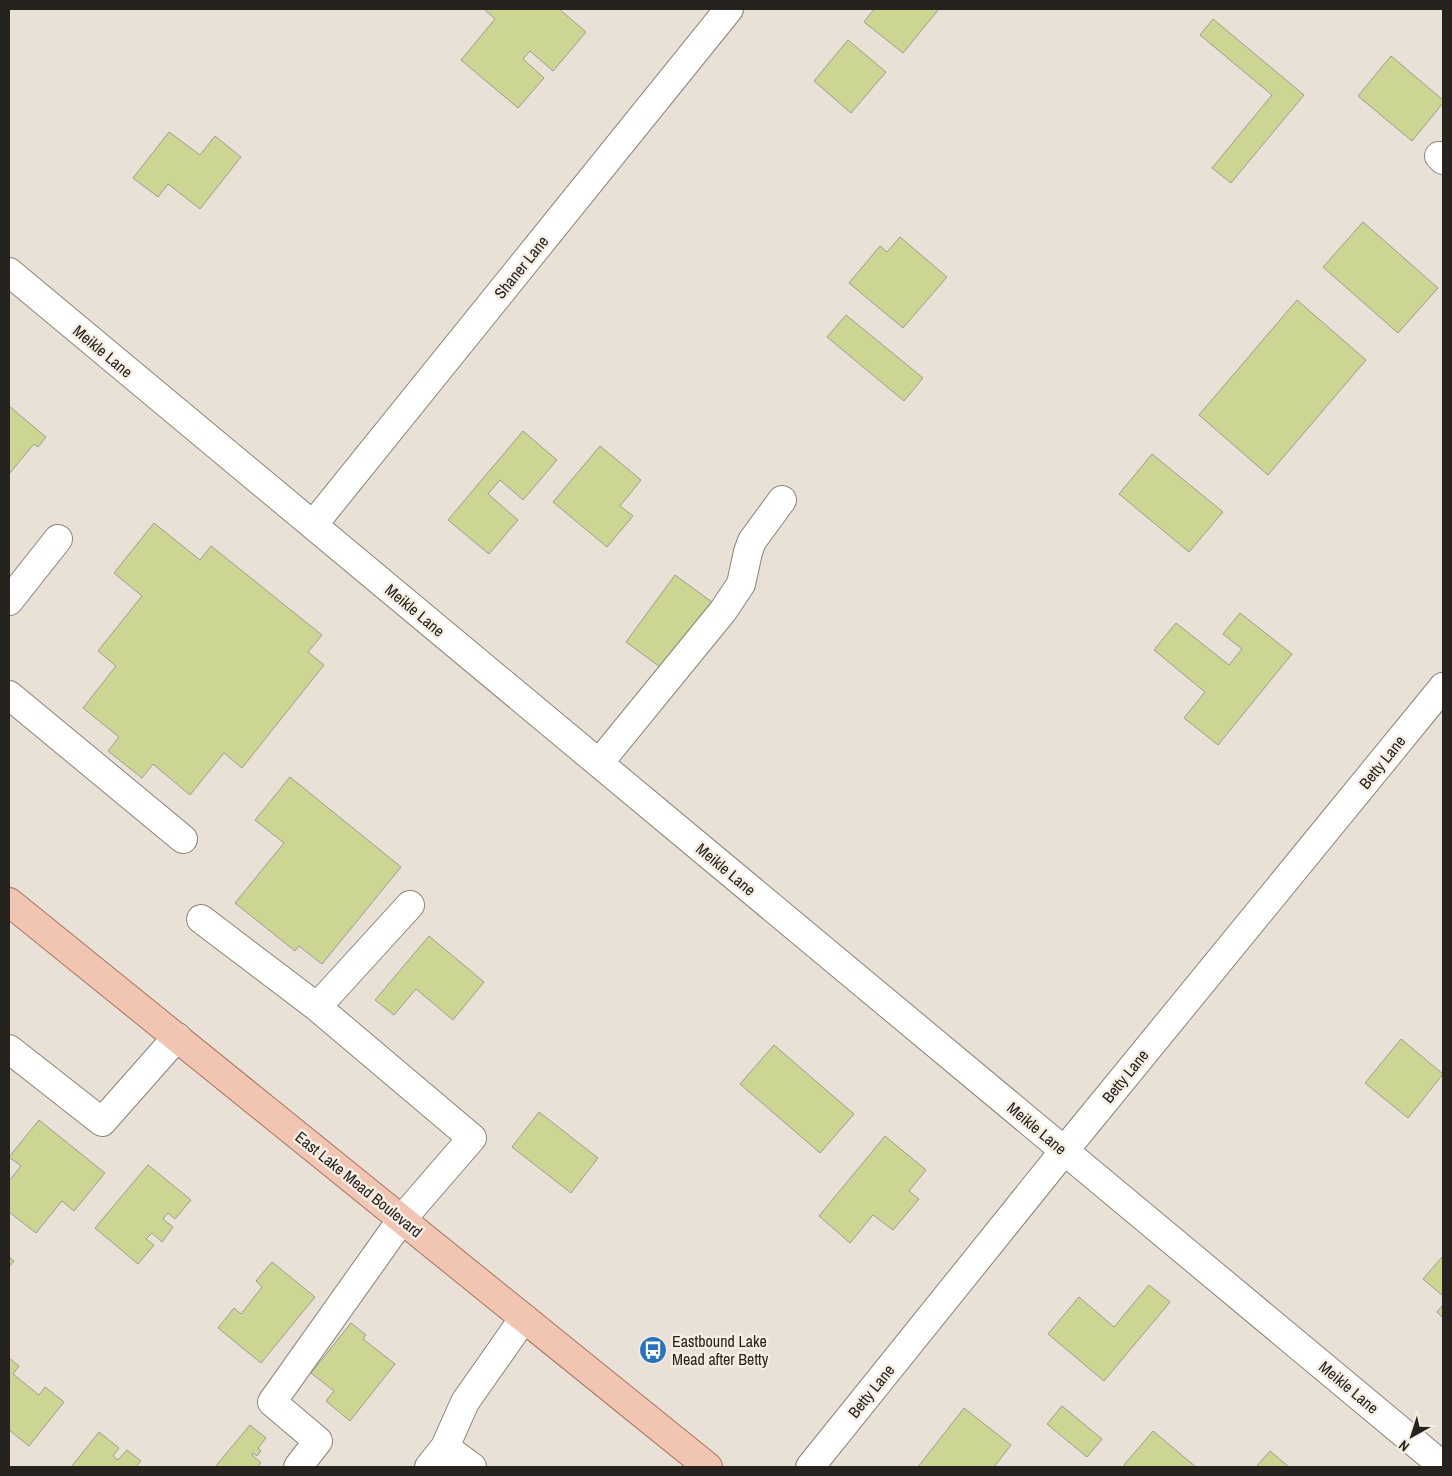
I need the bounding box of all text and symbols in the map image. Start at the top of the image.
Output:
street label: Shaner Lane [489,231,553,303]
street label: Meikle Lane [69,320,137,382]
street label: Meikle Lane [381,579,449,641]
street label: Betty Lane [1354,731,1410,793]
street label: Meikle Lane [692,838,760,900]
street label: Betty Lane [1097,1045,1153,1107]
street label: Meikle Lane [1003,1097,1071,1159]
street label: East Lake Mead Boulevard [291,1126,427,1242]
place label: Eastbound Lake Mead after Betty [672,1330,769,1370]
bus stop icon: Eastbound Lake Mead after Betty [638,1335,668,1365]
street label: Meikle Lane [1315,1356,1383,1418]
street label: Betty Lane [843,1360,899,1422]
north arrow [1387,1411,1437,1461]
text: N [1395,1436,1413,1456]

